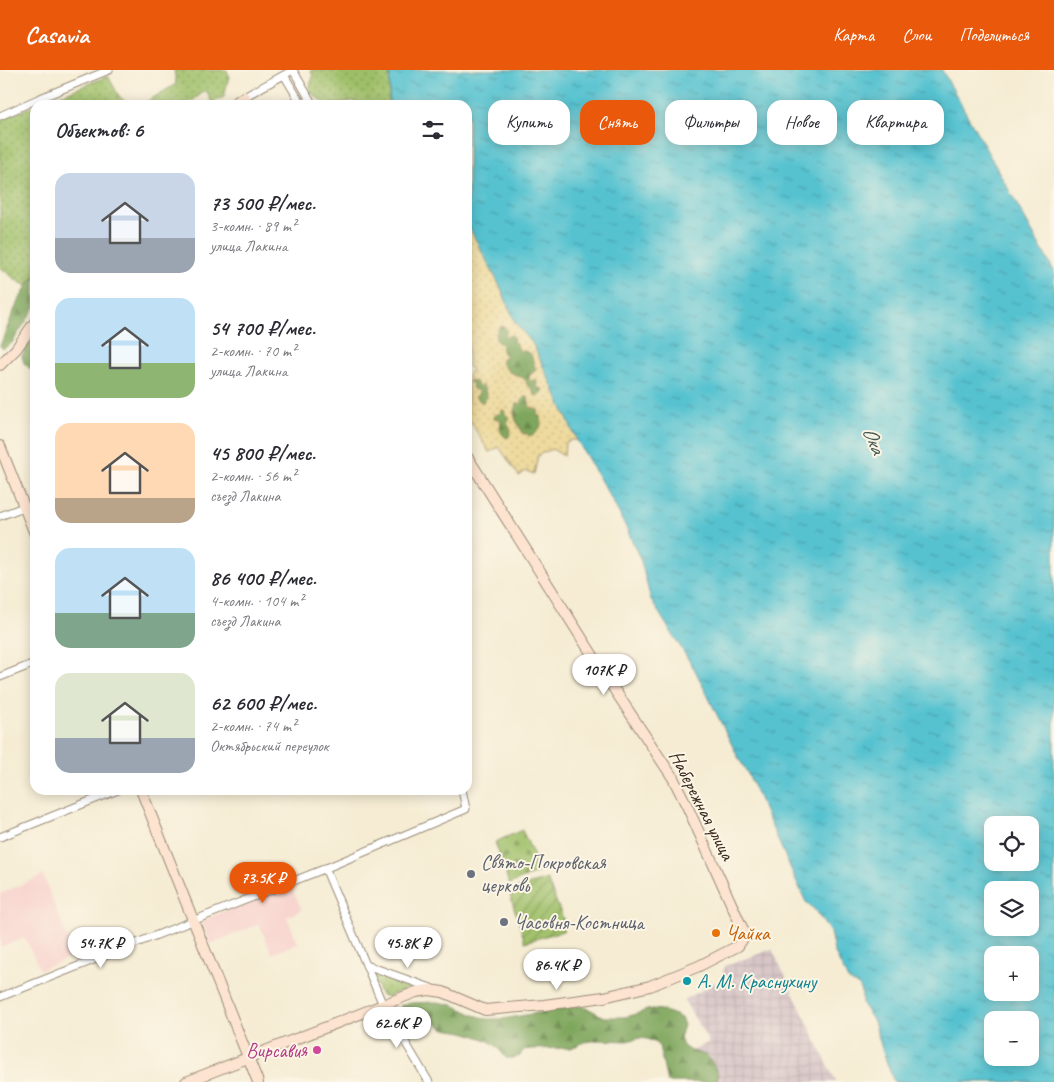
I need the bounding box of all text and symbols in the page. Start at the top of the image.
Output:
text: Casavia [25,20,89,50]
text: Карта [833,24,874,46]
text: Слои [902,24,931,46]
text: Поделиться [959,24,1029,46]
chip: Купить [488,100,570,145]
chip: Снять [580,100,655,145]
chip: Фильтры [665,100,757,145]
chip: Новое [767,100,837,145]
chip: Квартира [847,100,944,145]
icon: filters [419,116,447,144]
text: Объектов: 6 [55,117,143,143]
text: 73 500 ₽/мес. [210,190,315,216]
icon: home [95,193,155,253]
text: 3-комн. · 89 m² [210,216,296,236]
text: улица Лакина [210,236,287,256]
text: 54 700 ₽/мес. [210,315,315,341]
icon: home [95,318,155,378]
text: 2-комн. · 70 m² [210,341,296,361]
text: улица Лакина [210,361,287,381]
water label: Ока [857,422,892,459]
text: 45 800 ₽/мес. [210,440,315,466]
icon: home [95,443,155,503]
text: 2-комн. · 56 m² [210,466,296,486]
text: съезд Лакина [210,486,281,506]
text: 86 400 ₽/мес. [210,565,316,591]
icon: home [95,568,155,628]
text: 4-комн. · 104 m² [210,591,303,611]
text: съезд Лакина [210,611,281,631]
pin: 107K ₽ [563,654,645,696]
text: 107K ₽ [583,660,625,680]
text: 62 600 ₽/мес. [210,690,317,716]
icon: home [95,693,155,753]
text: 2-комн. · 74 m² [210,716,296,736]
text: Октябрьский переулок [210,736,328,756]
street label: Набережная улица [664,746,741,866]
map controls [984,816,1039,1066]
button: locate [984,816,1039,871]
place label: Свято-Покровская церковь [481,850,607,898]
pin: 73.5K ₽ [217,862,309,904]
text: 73.5K ₽ [241,868,285,888]
marker: Свято-Покровская церковь [465,868,477,880]
button: layers [984,881,1039,936]
place label: Часовня-Костница [514,910,646,935]
marker: Часовня-Костница [498,916,510,928]
place label: Чайка [726,921,771,946]
pin: 54.7K ₽ [55,926,147,969]
pin: 45.8K ₽ [362,926,454,969]
marker: Чайка [710,927,722,939]
text: 54.7K ₽ [79,933,123,953]
text: 45.8K ₽ [386,933,430,953]
button: + [984,946,1039,1001]
pin: 86.4K ₽ [511,948,603,991]
text: 86.4K ₽ [534,955,580,975]
place label: А. М. Краснухину [697,969,818,994]
marker: А. М. Краснухину [681,975,693,987]
pin: 62.6K ₽ [351,1006,443,1049]
button: − [984,1011,1039,1066]
text: 62.6K ₽ [374,1013,420,1033]
place label: Вирсавия [246,1038,308,1063]
marker: Вирсавия [311,1044,323,1056]

